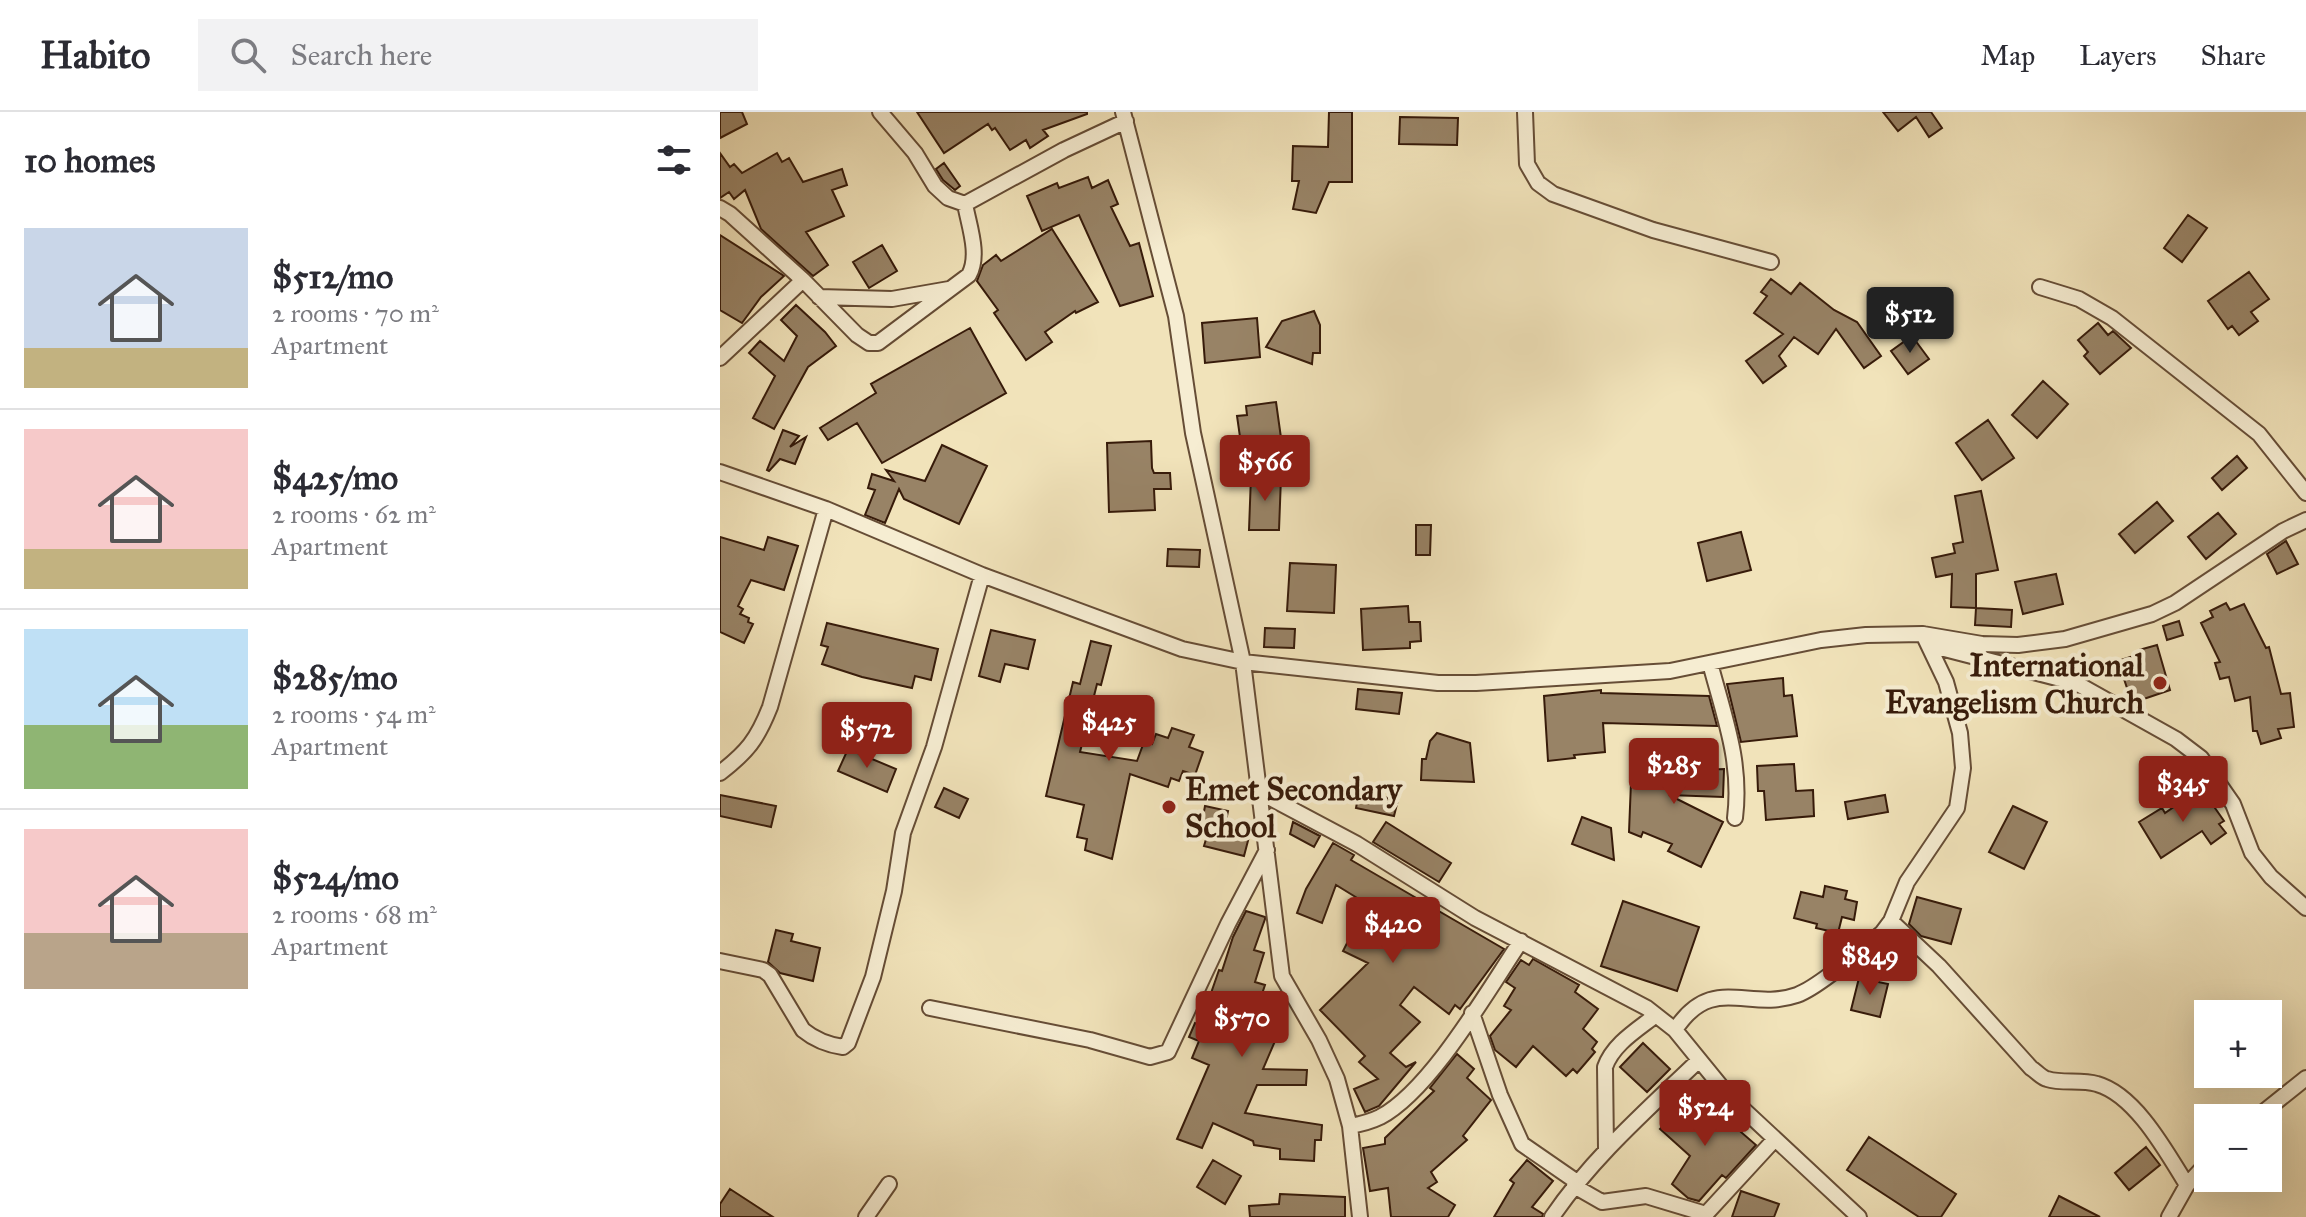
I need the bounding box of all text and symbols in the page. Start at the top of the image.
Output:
search box [198,19,758,91]
text: Habito [40,32,150,78]
icon: search [226,33,270,77]
text: Search here [290,37,432,73]
text: Map [1980,38,2035,73]
text: Layers [2079,38,2157,73]
text: Share [2201,38,2266,73]
icon: filters [652,138,696,182]
text: 10 homes [24,140,155,181]
text: $512/mo [272,256,393,297]
icon: home [88,260,184,356]
pin: $512 [1863,287,1957,355]
text: 2 rooms · 70 m² [272,297,439,329]
text: $512 [1885,297,1935,329]
text: Apartment [272,329,388,361]
pin: $566 [1218,435,1312,503]
text: $566 [1238,445,1292,477]
text: $425/mo [272,457,398,498]
icon: home [88,461,184,557]
text: 2 rooms · 62 m² [272,498,436,530]
text: Apartment [272,530,388,562]
place label: International Evangelism Church [1885,646,2145,722]
text: $285/mo [272,657,398,698]
icon: home [88,661,184,757]
marker: International Evangelism Church [2151,674,2169,692]
pin: $425 [1062,695,1156,763]
text: 2 rooms · 54 m² [272,698,436,730]
pin: $572 [820,702,914,770]
text: $425 [1082,705,1136,737]
text: $572 [840,712,894,744]
text: Apartment [272,730,388,762]
pin: $285 [1627,738,1721,806]
text: $285 [1647,748,1701,780]
pin: $345 [2136,756,2230,824]
text: $345 [2157,766,2209,798]
place label: Emet Secondary School [1185,770,1403,846]
marker: Emet Secondary School [1160,798,1178,816]
text: $524/mo [272,857,399,898]
icon: home [88,861,184,957]
pin: $420 [1346,897,1440,965]
text: 2 rooms · 68 m² [272,898,437,930]
text: $420 [1364,907,1422,939]
pin: $849 [1823,929,1917,997]
text: Apartment [272,930,388,962]
text: $849 [1841,939,1899,971]
pin: $570 [1195,991,1289,1059]
map controls [2194,1000,2282,1192]
button: + [2194,1000,2282,1088]
text: $570 [1214,1001,1270,1033]
pin: $524 [1658,1080,1752,1148]
text: $524 [1678,1090,1733,1122]
button: − [2194,1104,2282,1192]

